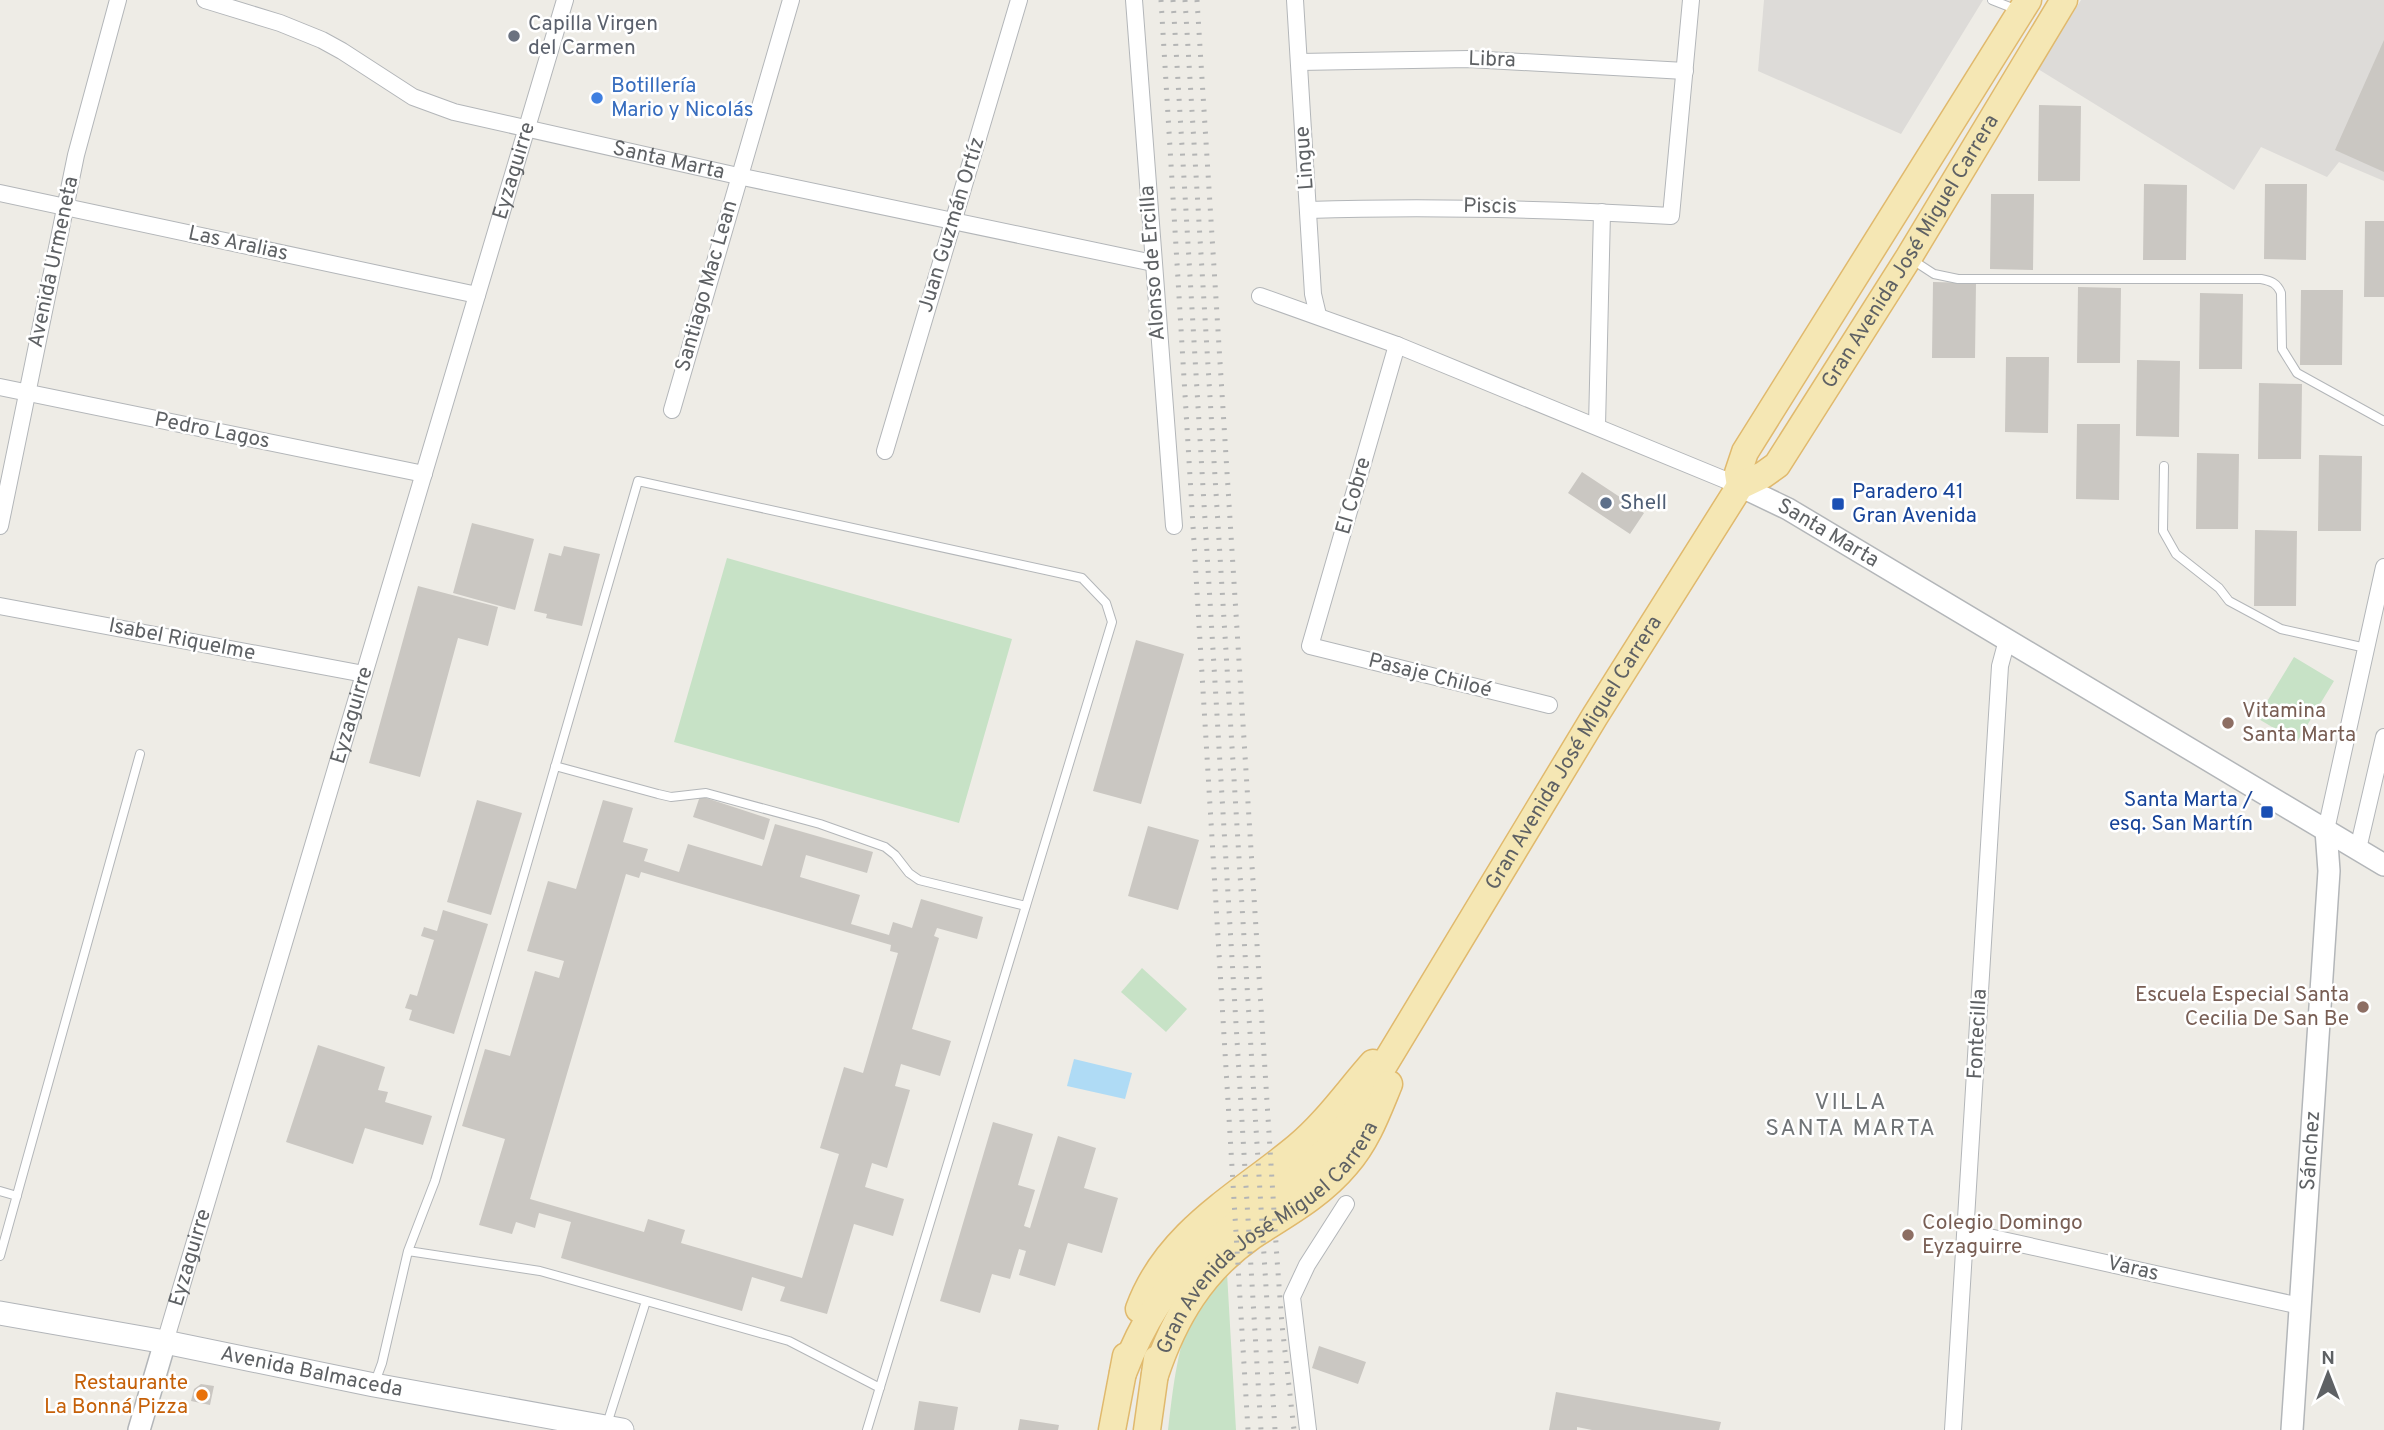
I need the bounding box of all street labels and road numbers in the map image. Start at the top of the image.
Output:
street label: Libra [1468,46,1516,74]
street label: Gran Avenida José Miguel Carrera [1816,110,2005,394]
street label: Eyzaguirre [487,119,541,223]
street label: Lingue [1289,125,1321,191]
street label: Juan Guzmán Ortíz [913,134,991,316]
street label: Santa Marta [610,135,727,186]
street label: Avenida Urmeneta [23,174,85,350]
street label: Alonso de Ercilla [1134,184,1172,342]
street label: Piscis [1463,193,1517,221]
street label: Santiago Mac Lean [670,197,744,375]
street label: Las Aralias [186,220,290,268]
street label: Pedro Lagos [152,407,272,455]
street label: El Cobre [1330,454,1378,538]
street label: Santa Marta [1773,492,1884,574]
street label: Gran Avenida José Miguel Carrera [1479,611,1668,895]
street label: Isabel Riquelme [106,613,258,667]
street label: Pasaje Chiloé [1365,648,1495,704]
street label: Eyzaguirre [325,663,379,767]
street label: Fontecilla [1962,988,1994,1080]
street label: Sánchez [2294,1110,2327,1191]
street label: Gran Avenida José Miguel Carrera [1151,1117,1385,1358]
street label: Eyzaguirre [163,1206,217,1310]
street label: Varas [2105,1250,2161,1288]
street label: Avenida Balmaceda [218,1340,405,1403]

